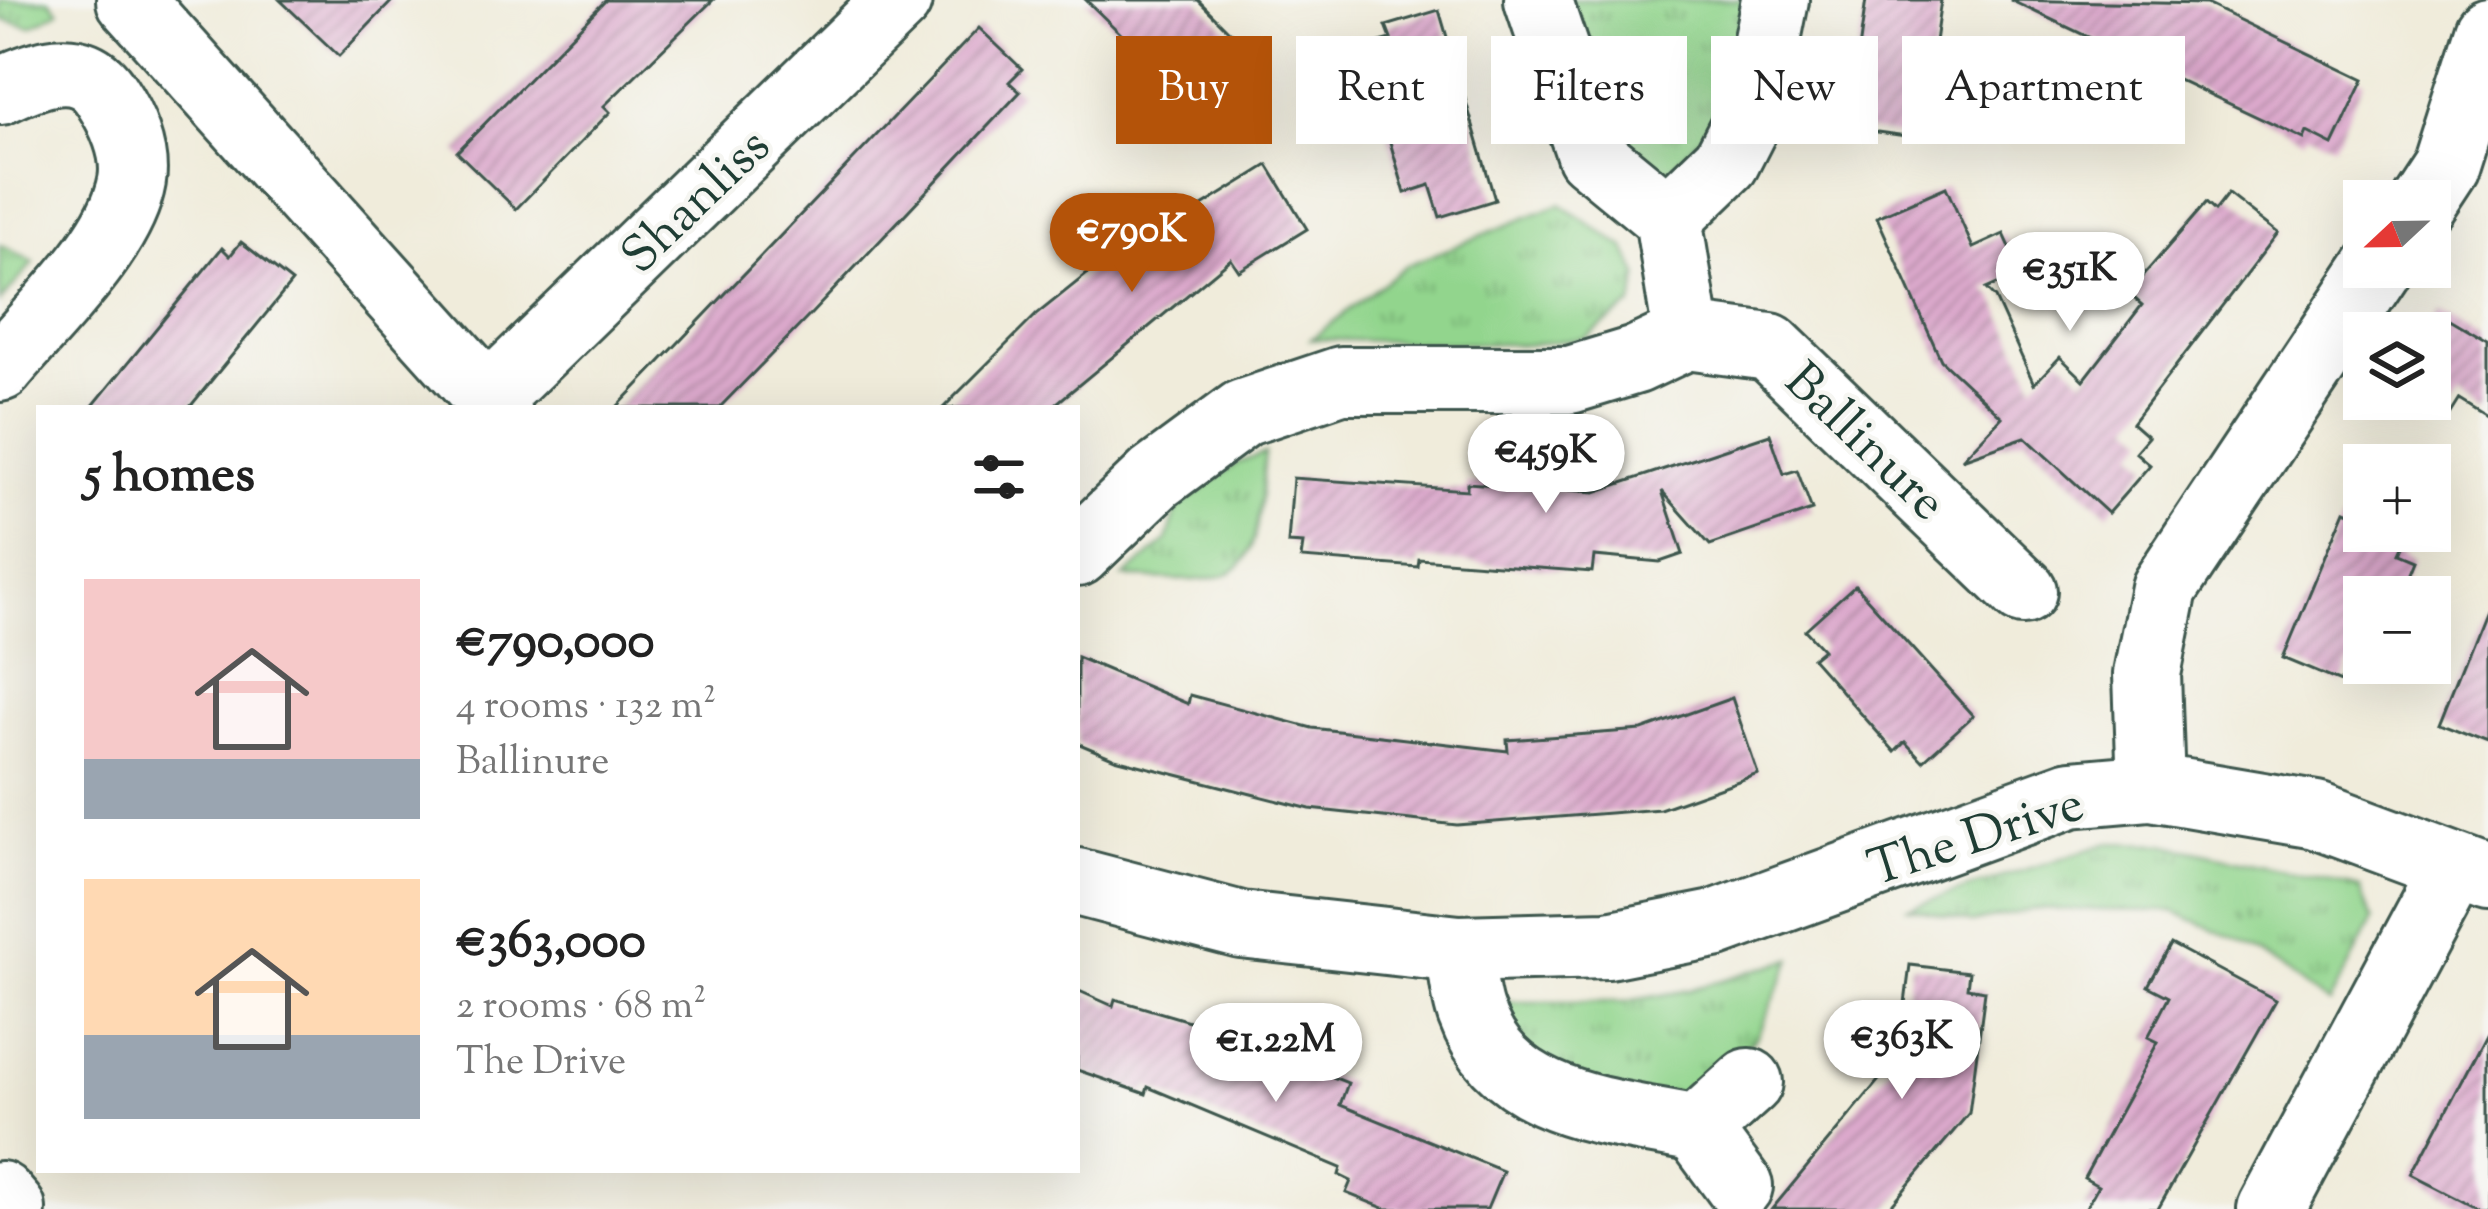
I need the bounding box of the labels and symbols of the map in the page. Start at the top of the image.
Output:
street label: Shanliss [607,113,789,293]
north arrow [2343,180,2451,288]
pin: €790K [1048,193,1216,295]
pin: €351K [1986,232,2154,334]
street label: Ballinure [1766,348,1961,540]
pin: €459K [1462,414,1630,516]
street label: The Drive [1860,770,2094,908]
pin: €363K [1818,1000,1986,1102]
pin: €1.22M [1178,1003,1374,1105]

